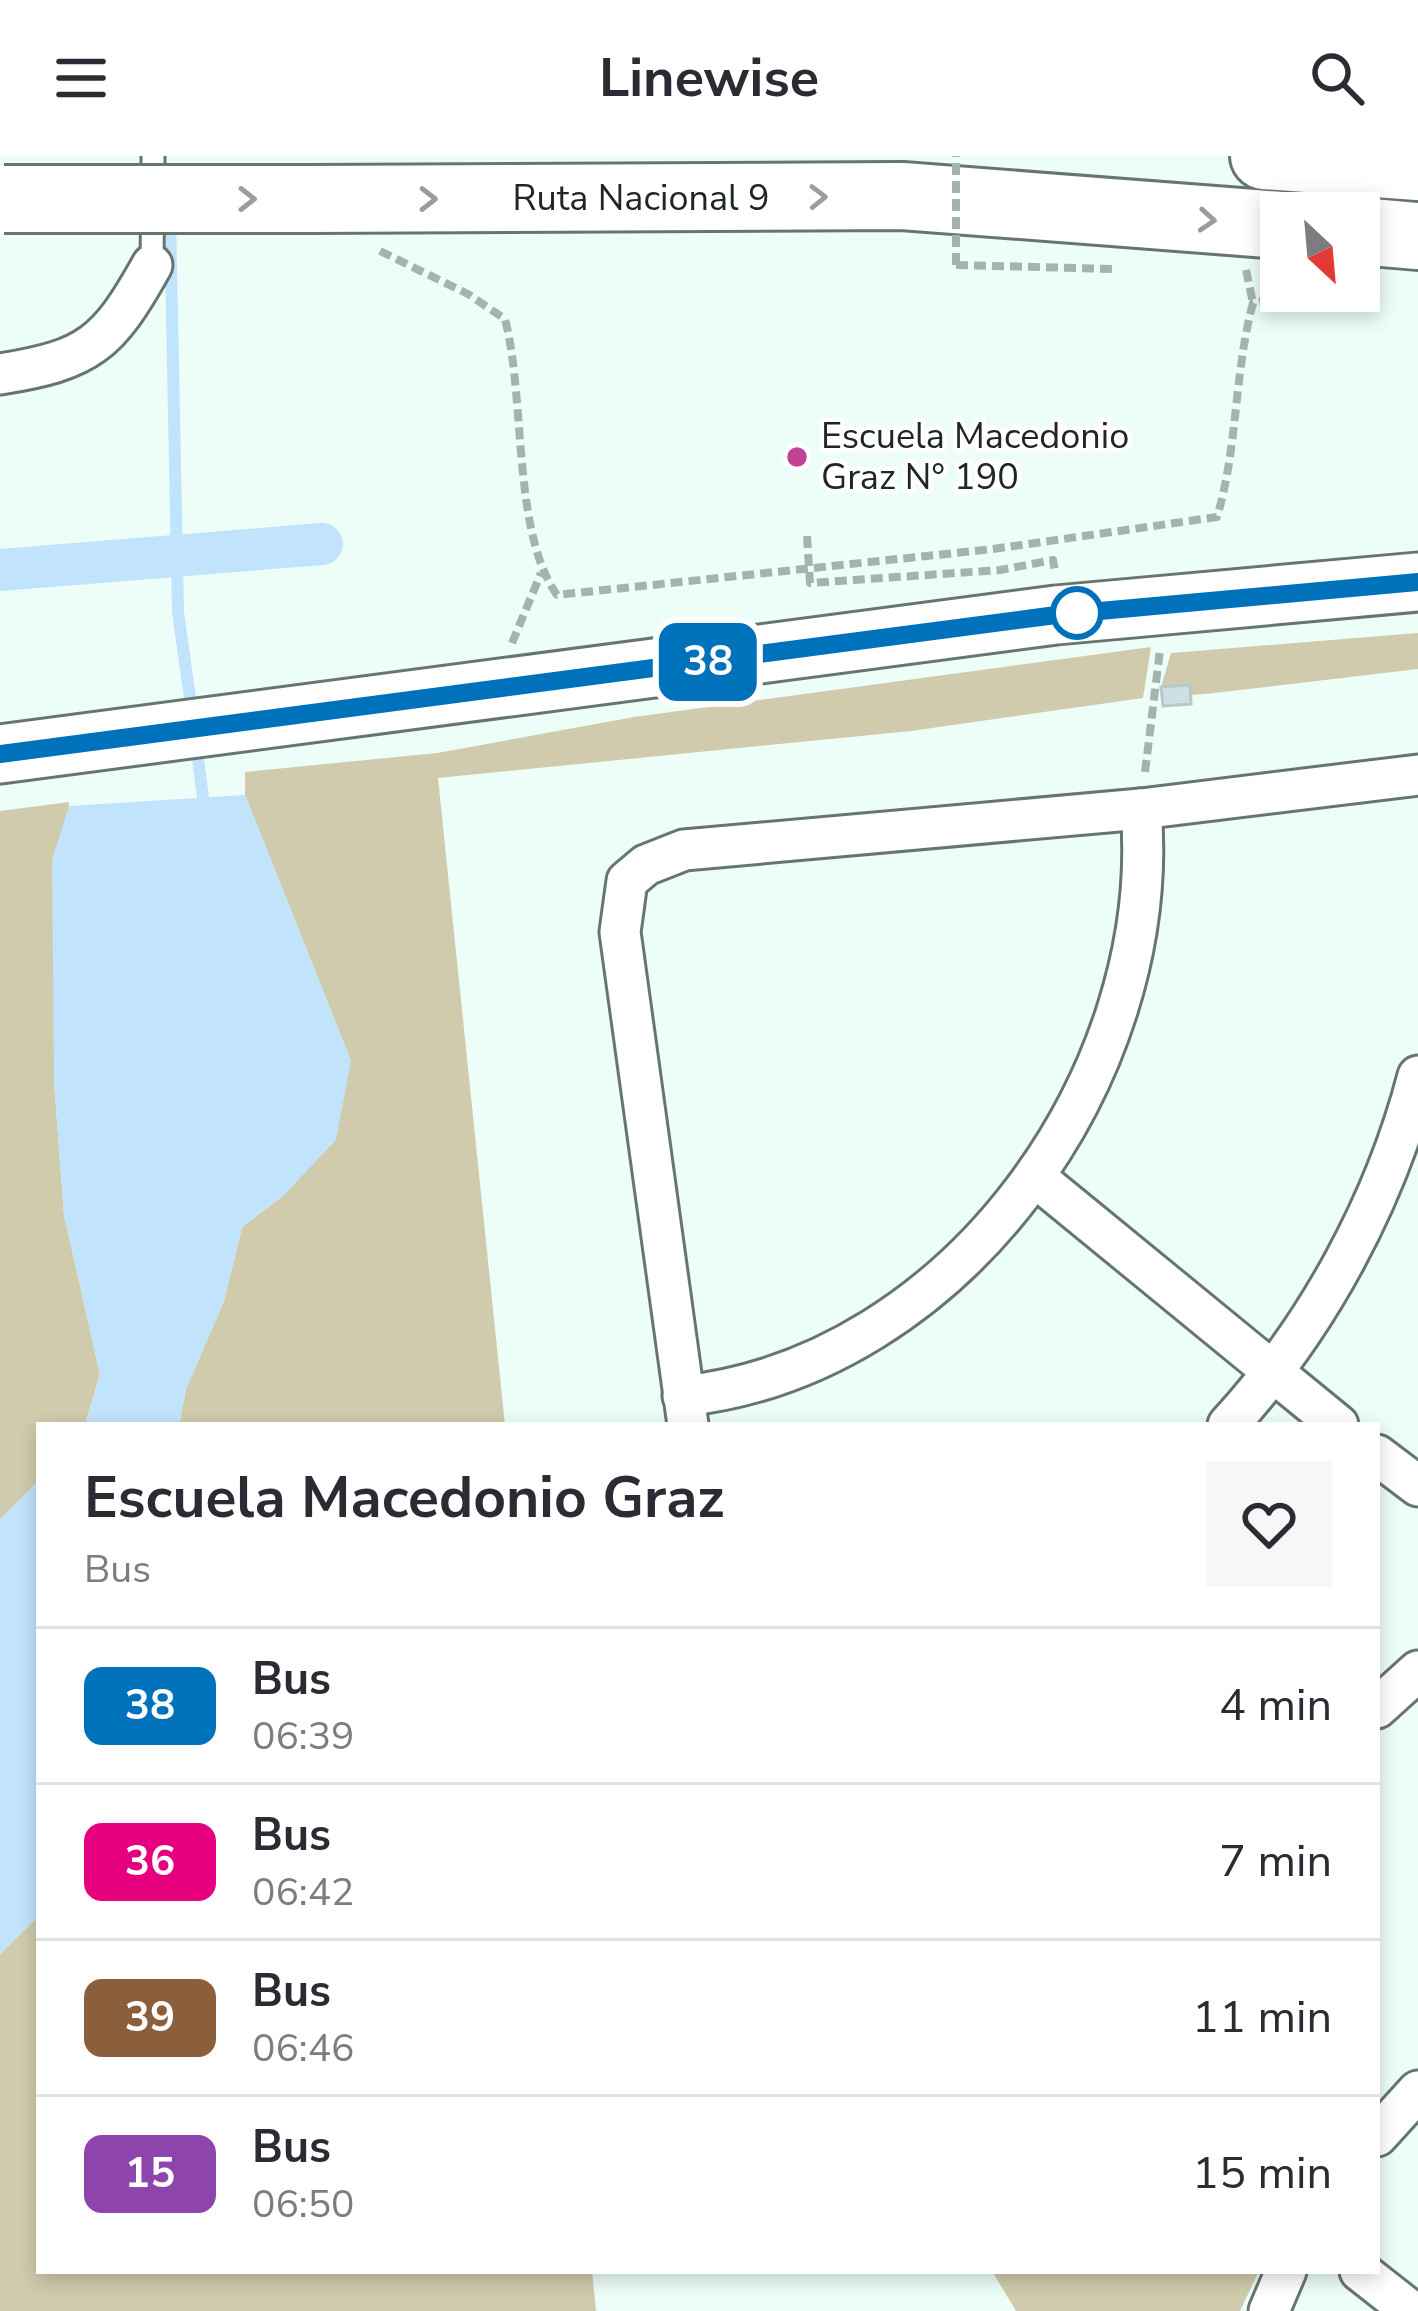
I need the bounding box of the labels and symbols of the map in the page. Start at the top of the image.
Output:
street label: Ruta Nacional 9 [512,174,770,223]
one-way arrow [809,184,828,210]
one-way arrow [239,186,257,212]
one-way arrow [420,186,438,212]
north arrow [1260,192,1380,312]
one-way arrow [1198,206,1217,232]
place label: Escuela Macedonio Graz N° 190 [821,412,1129,502]
marker: Escuela Macedonio Graz N° 190 [784,444,810,470]
unlabelled marker [1052,588,1102,638]
line badge: 38 [654,623,762,701]

